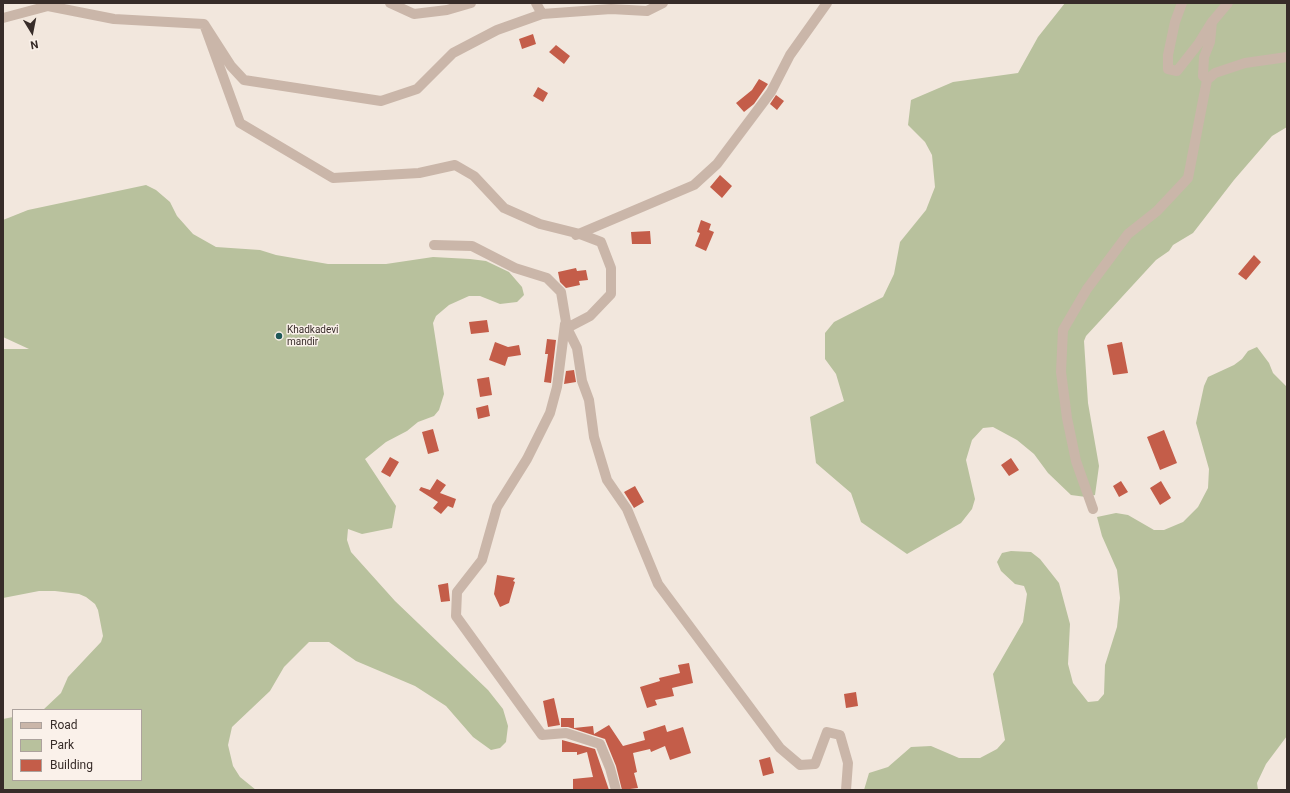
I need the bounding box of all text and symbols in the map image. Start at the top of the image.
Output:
north arrow [12,12,52,52]
text: N [29,37,39,51]
place label: Khadkadevi mandir [287,324,339,348]
marker: Khadkadevi mandir [274,331,284,341]
legend [12,709,142,781]
text: Road [50,718,78,732]
text: Park [50,738,74,752]
text: Building [50,758,93,772]

